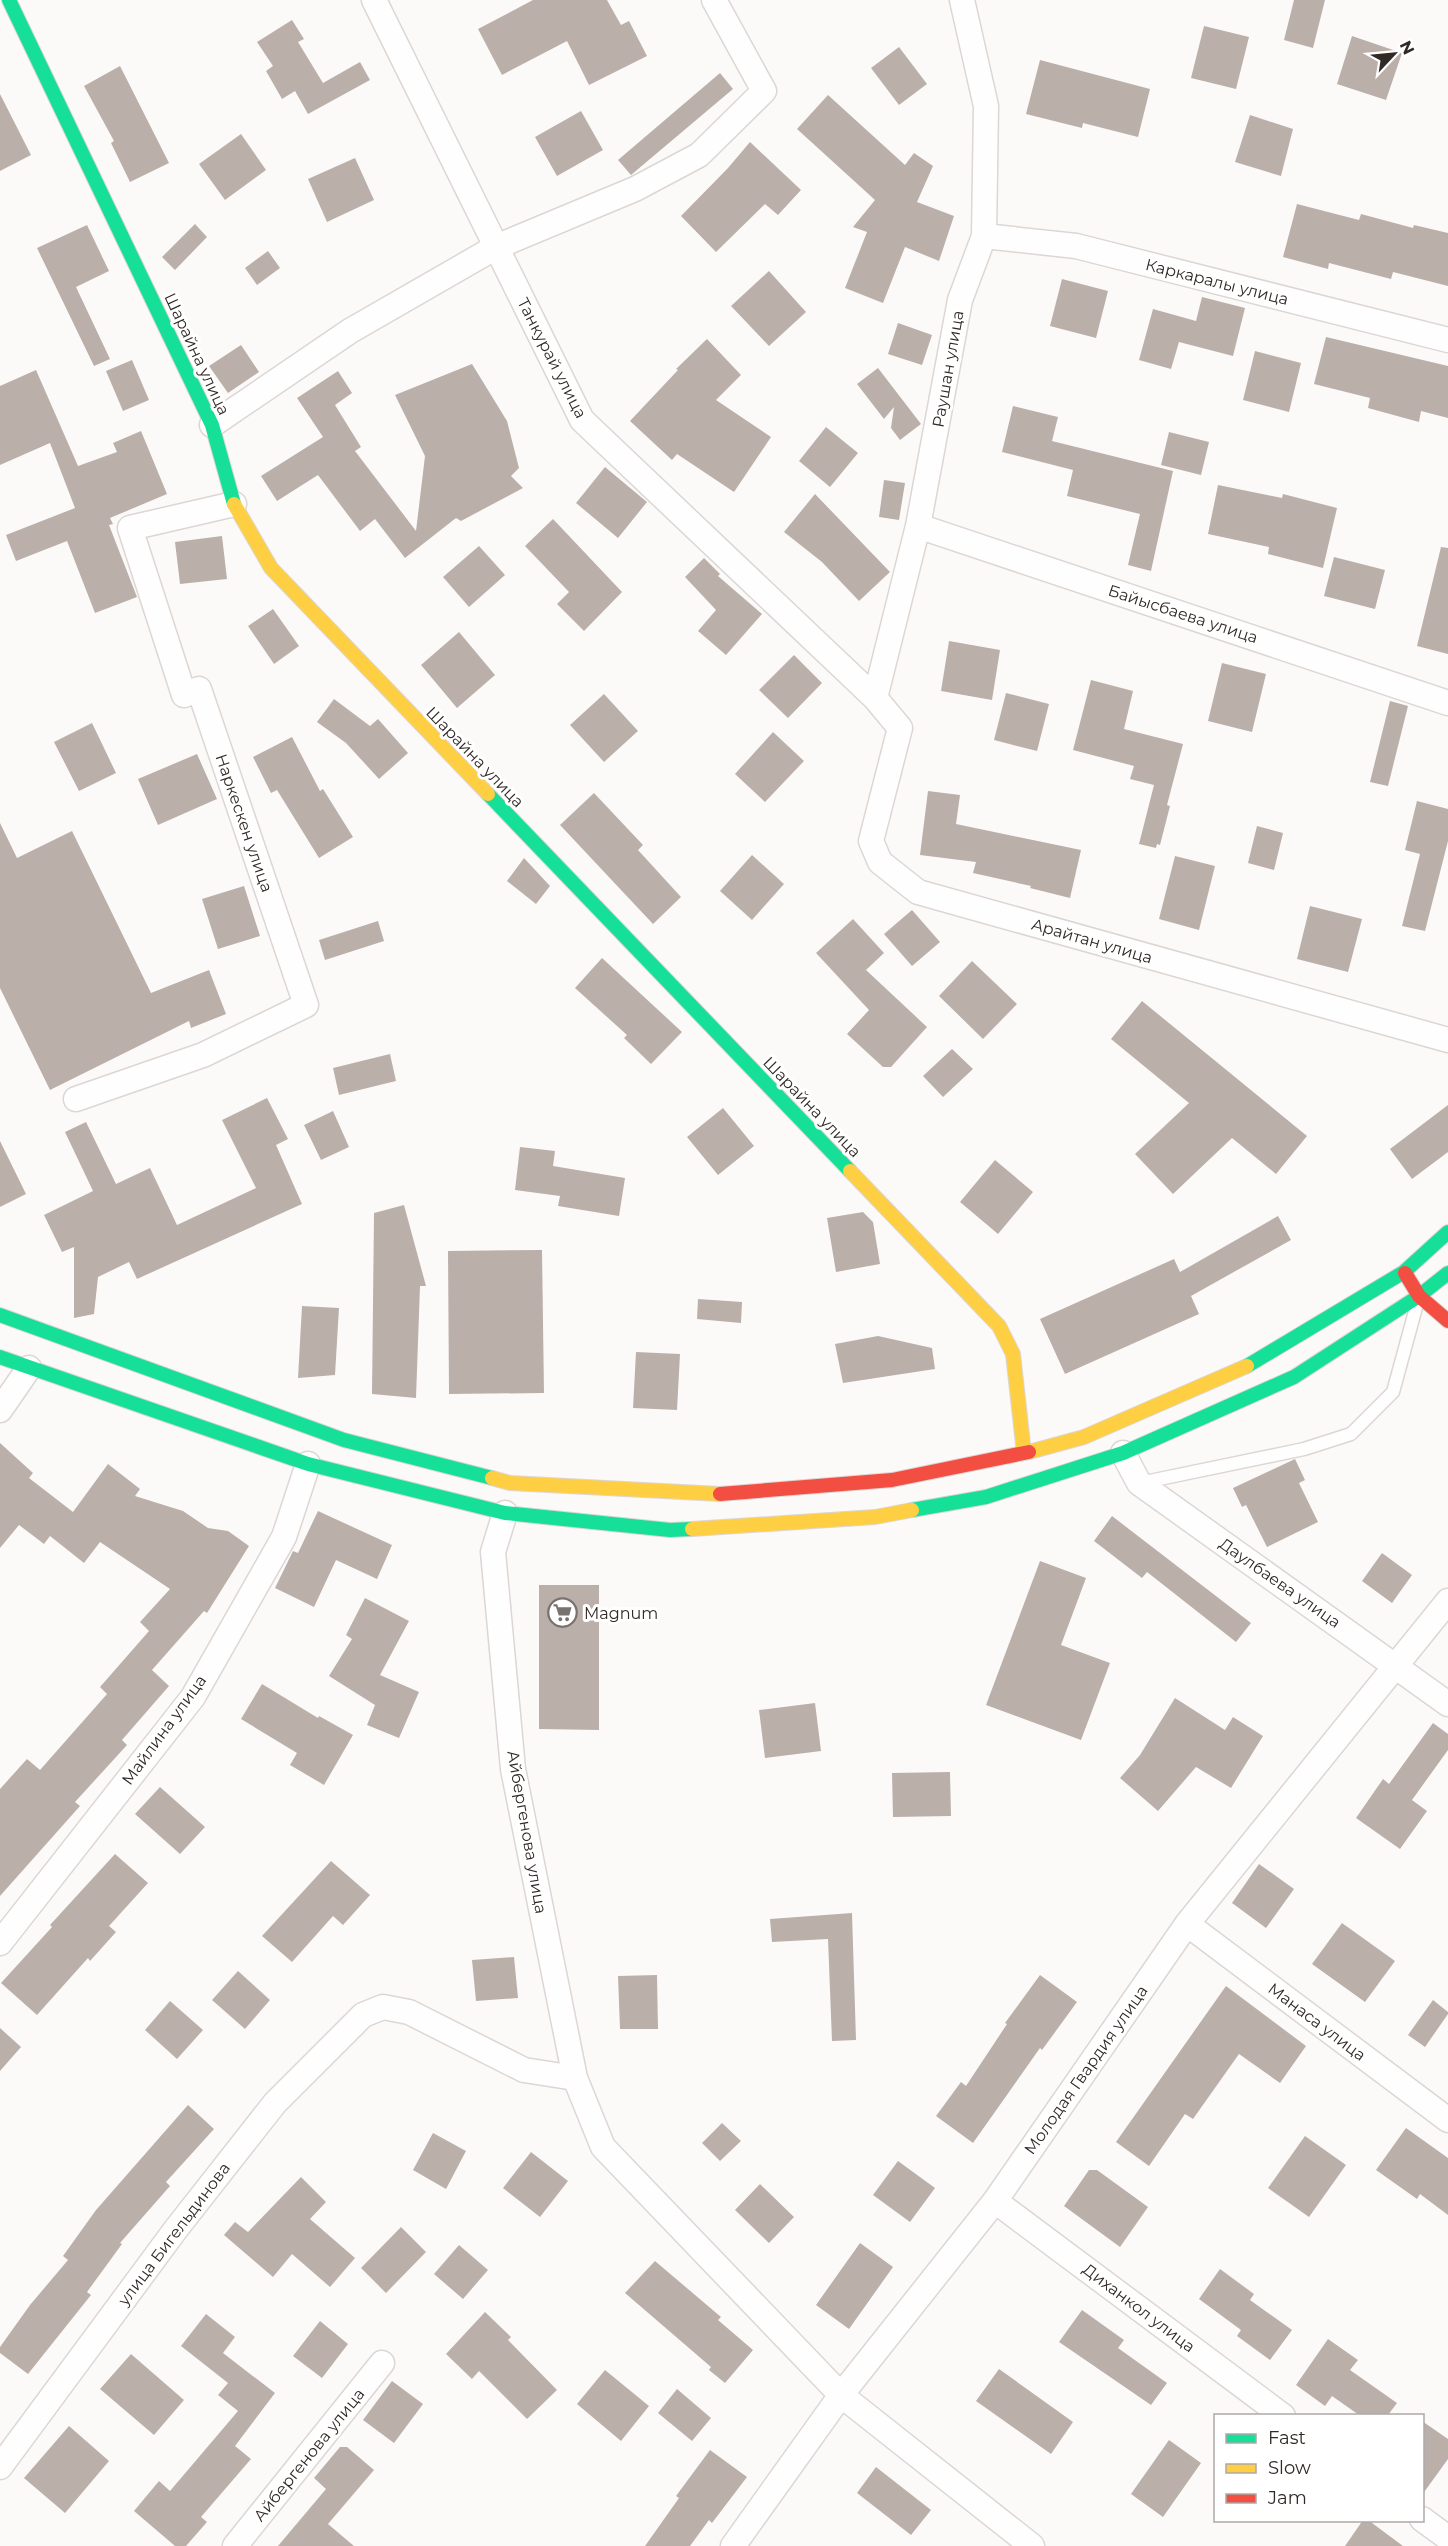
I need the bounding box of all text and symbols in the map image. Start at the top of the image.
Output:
north arrow [1364,24,1424,84]
text: N [1396,38,1418,58]
street label: Каркаралы улица [1143,255,1291,309]
street label: Шарайна улица [160,290,234,418]
street label: Танкурай улица [513,295,591,421]
street label: Раушан улица [928,309,968,429]
street label: Байысбаева улица [1106,581,1260,647]
street label: Шарайна улица [422,703,528,811]
street label: Наркескен улица [211,751,277,895]
street label: Арайтан улица [1029,915,1155,967]
street label: Шарайна улица [759,1053,865,1161]
street label: Даулбаева улица [1216,1534,1344,1632]
supermarket icon: Magnum [547,1597,579,1629]
place label: Magnum [584,1604,658,1623]
street label: Майлина улица [118,1671,210,1789]
street label: Айбергенова улица [503,1749,551,1915]
street label: Манаса улица [1264,1979,1370,2065]
street label: Молодая Гвардия улица [1020,1982,1152,2158]
street label: улица Бигельдинова [113,2159,234,2310]
street label: Диханкол улица [1079,2260,1199,2356]
street label: Айбергенова улица [250,2385,368,2525]
legend [1214,2414,1424,2522]
text: Fast [1268,2427,1306,2449]
text: Slow [1268,2457,1311,2479]
text: Jam [1267,2487,1307,2509]

